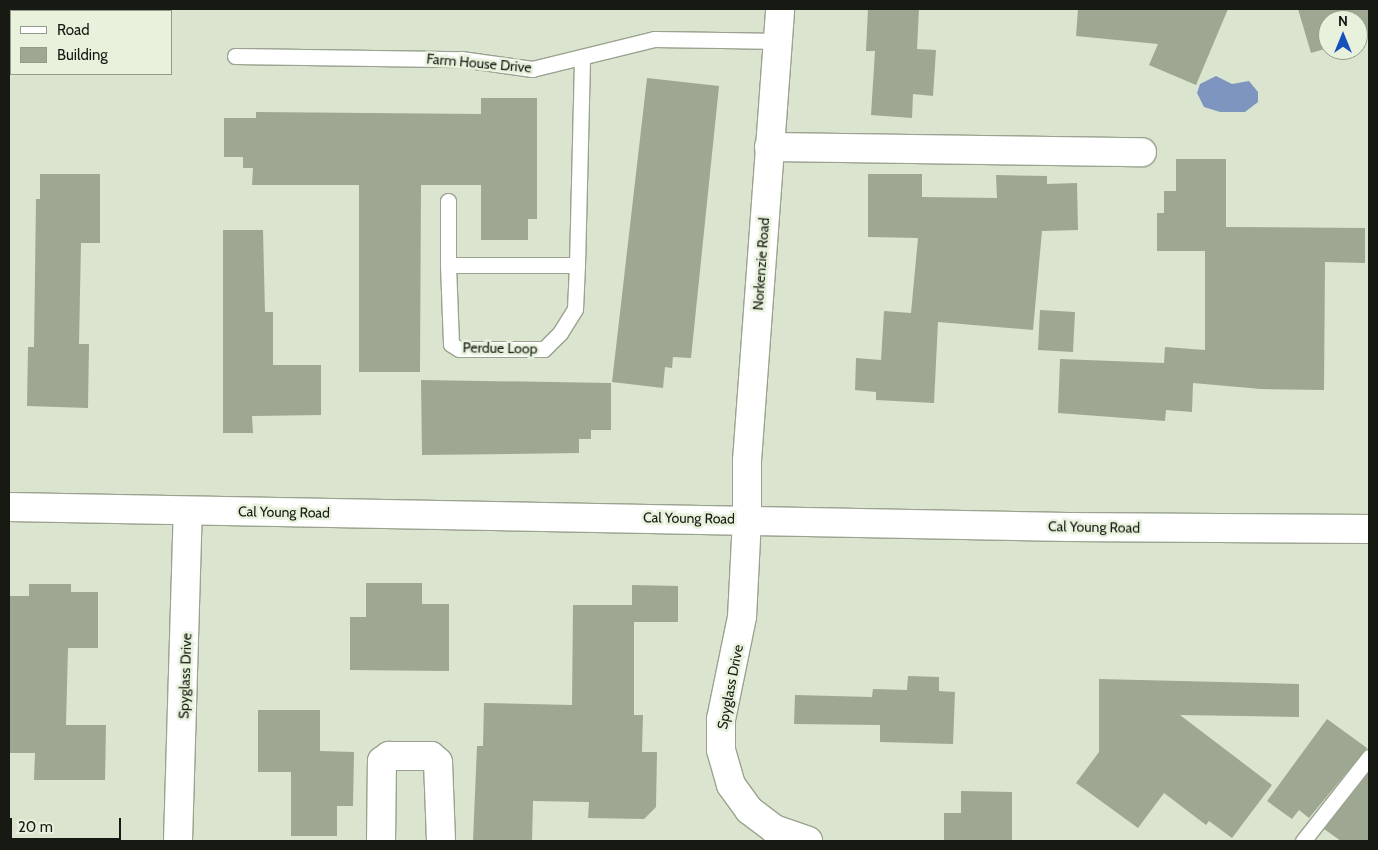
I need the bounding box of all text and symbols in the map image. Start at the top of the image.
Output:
legend [10,10,172,75]
north arrow [1318,10,1368,60]
text: N [1338,12,1348,30]
text: Road [57,21,90,39]
text: Building [57,46,108,64]
street label: Farm House Drive [426,50,532,76]
street label: Norkenzie Road [749,217,773,311]
street label: Perdue Loop [462,339,538,357]
street label: Cal Young Road [238,503,330,521]
street label: Cal Young Road [643,509,735,527]
street label: Cal Young Road [1048,518,1140,536]
street label: Spyglass Drive [175,633,195,719]
street label: Spyglass Drive [714,643,746,731]
scale bar [12,808,124,840]
text: 20 m [18,818,53,836]

